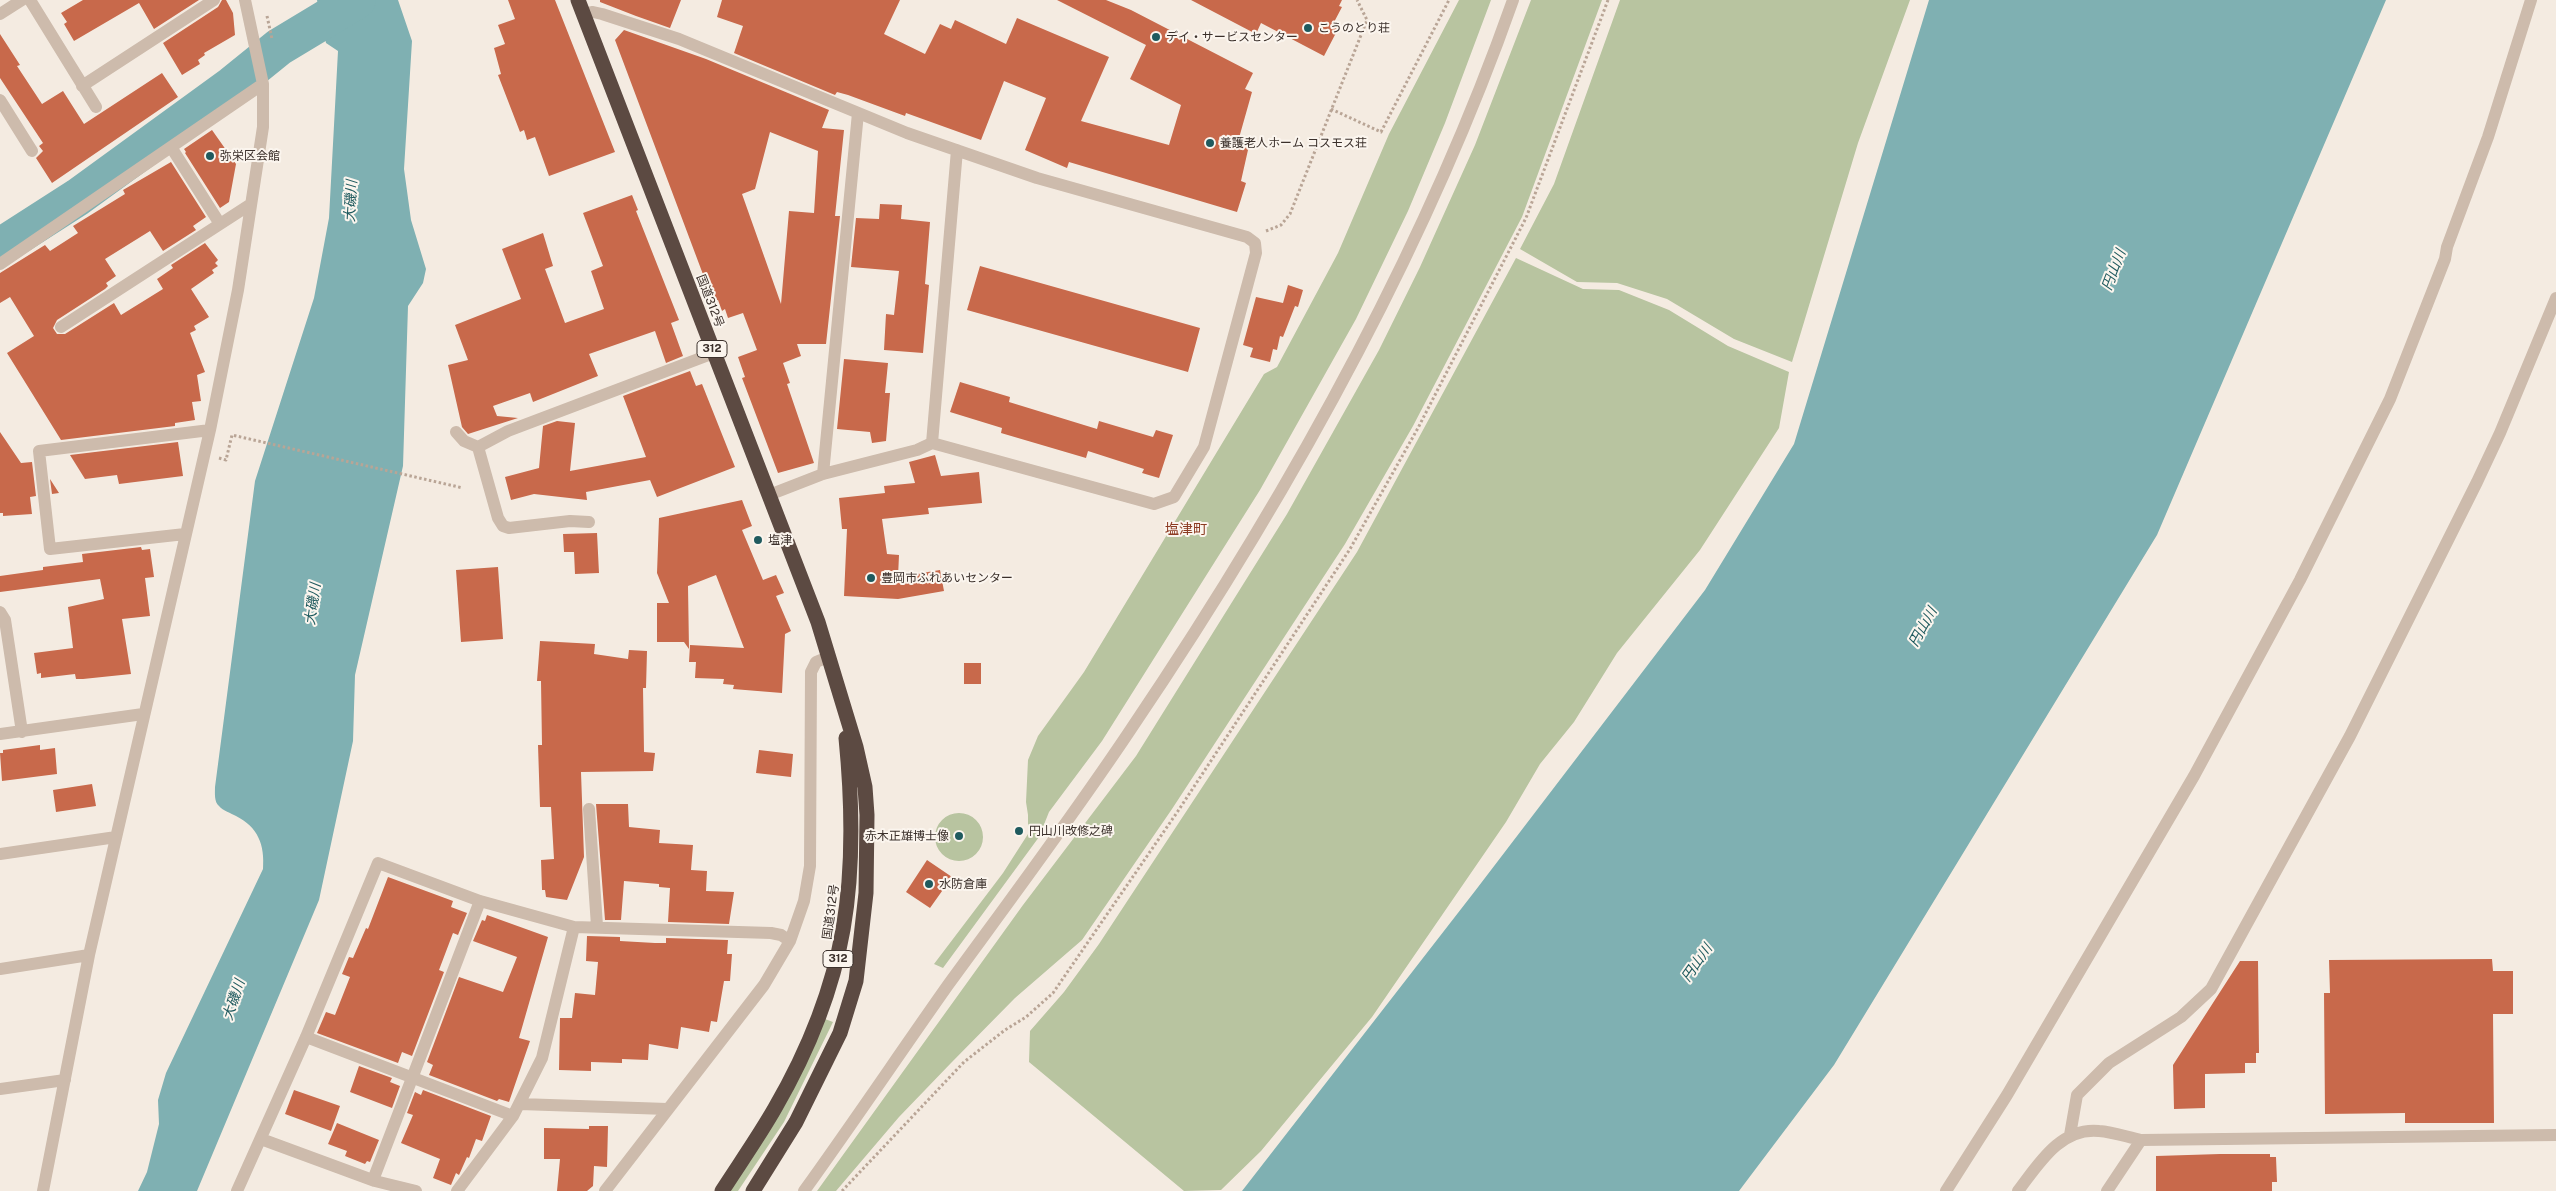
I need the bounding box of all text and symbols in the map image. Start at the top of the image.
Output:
place label: こうのとり荘 [1318,21,1390,35]
marker: こうのとり荘 [1302,22,1314,34]
place label: デイ・サービスセンター [1166,30,1298,44]
marker: デイ・サービスセンター [1150,31,1162,43]
place label: 養護老人ホーム コスモス荘 [1220,136,1367,150]
marker: 養護老人ホーム コスモス荘 [1204,137,1216,149]
place label: 弥栄区会館 [220,149,280,163]
marker: 弥栄区会館 [204,150,216,162]
water label: 大磯川 [342,180,360,222]
water label: 円山川 [2099,247,2129,293]
street label: 国道312号 [693,272,727,330]
road number: 312 [697,340,727,358]
district label: 塩津町 [1165,522,1207,538]
place label: 塩津 [768,533,792,547]
marker: 塩津 [752,534,764,546]
place label: 豊岡市ふれあいセンター [881,571,1013,585]
marker: 豊岡市ふれあいセンター [865,572,877,584]
water label: 大磯川 [302,582,324,626]
water label: 円山川 [1905,605,1941,649]
place label: 円山川改修之碑 [1029,824,1113,838]
marker: 円山川改修之碑 [1013,825,1025,837]
place label: 赤木正雄博士像 [865,829,949,843]
marker: 赤木正雄博士像 [953,830,965,842]
place label: 水防倉庫 [939,877,987,891]
marker: 水防倉庫 [923,878,935,890]
street label: 国道312号 [820,883,842,941]
water label: 円山川 [1678,941,1716,985]
road number: 312 [823,951,853,968]
water label: 大磯川 [220,977,248,1023]

